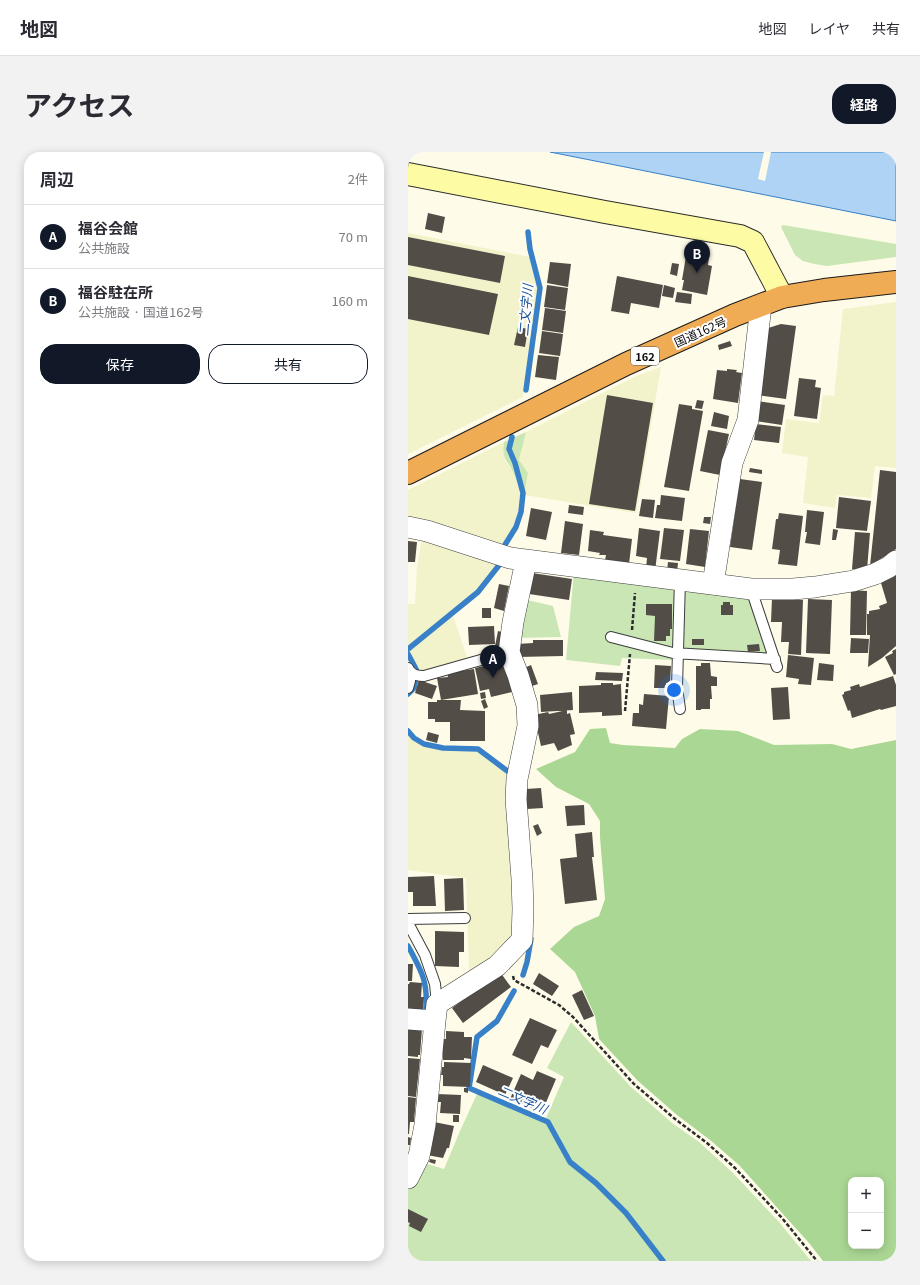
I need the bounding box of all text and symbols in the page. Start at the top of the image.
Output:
text: 地図 [20,14,58,41]
text: 地図 [758,18,786,38]
text: レイヤ [808,18,850,38]
text: 共有 [872,18,900,38]
text: アクセス [24,84,135,124]
button: 経路 [832,84,896,124]
text: 周辺 [40,166,74,191]
text: 2件 [348,169,368,188]
text: 福谷会館 [78,217,138,238]
text: A [49,227,57,246]
text: 70 m [339,227,368,246]
text: 公共施設 [78,238,130,257]
pin: B [684,240,710,273]
text: 福谷駐在所 [78,281,153,302]
water label: 二文字川 [513,281,537,337]
text: B [49,291,57,310]
text: 160 m [331,291,368,310]
text: 公共施設 · 国道162号 [78,302,204,321]
street label: 国道162号 [671,312,729,350]
button: 保存 [40,344,200,384]
button: 共有 [208,344,368,384]
road number: 162 [631,347,659,365]
pin: A [480,645,506,678]
your location [664,680,684,700]
water label: 二文字川 [495,1080,552,1119]
map controls [848,1177,884,1249]
button: + [848,1177,884,1213]
button: − [848,1213,884,1249]

